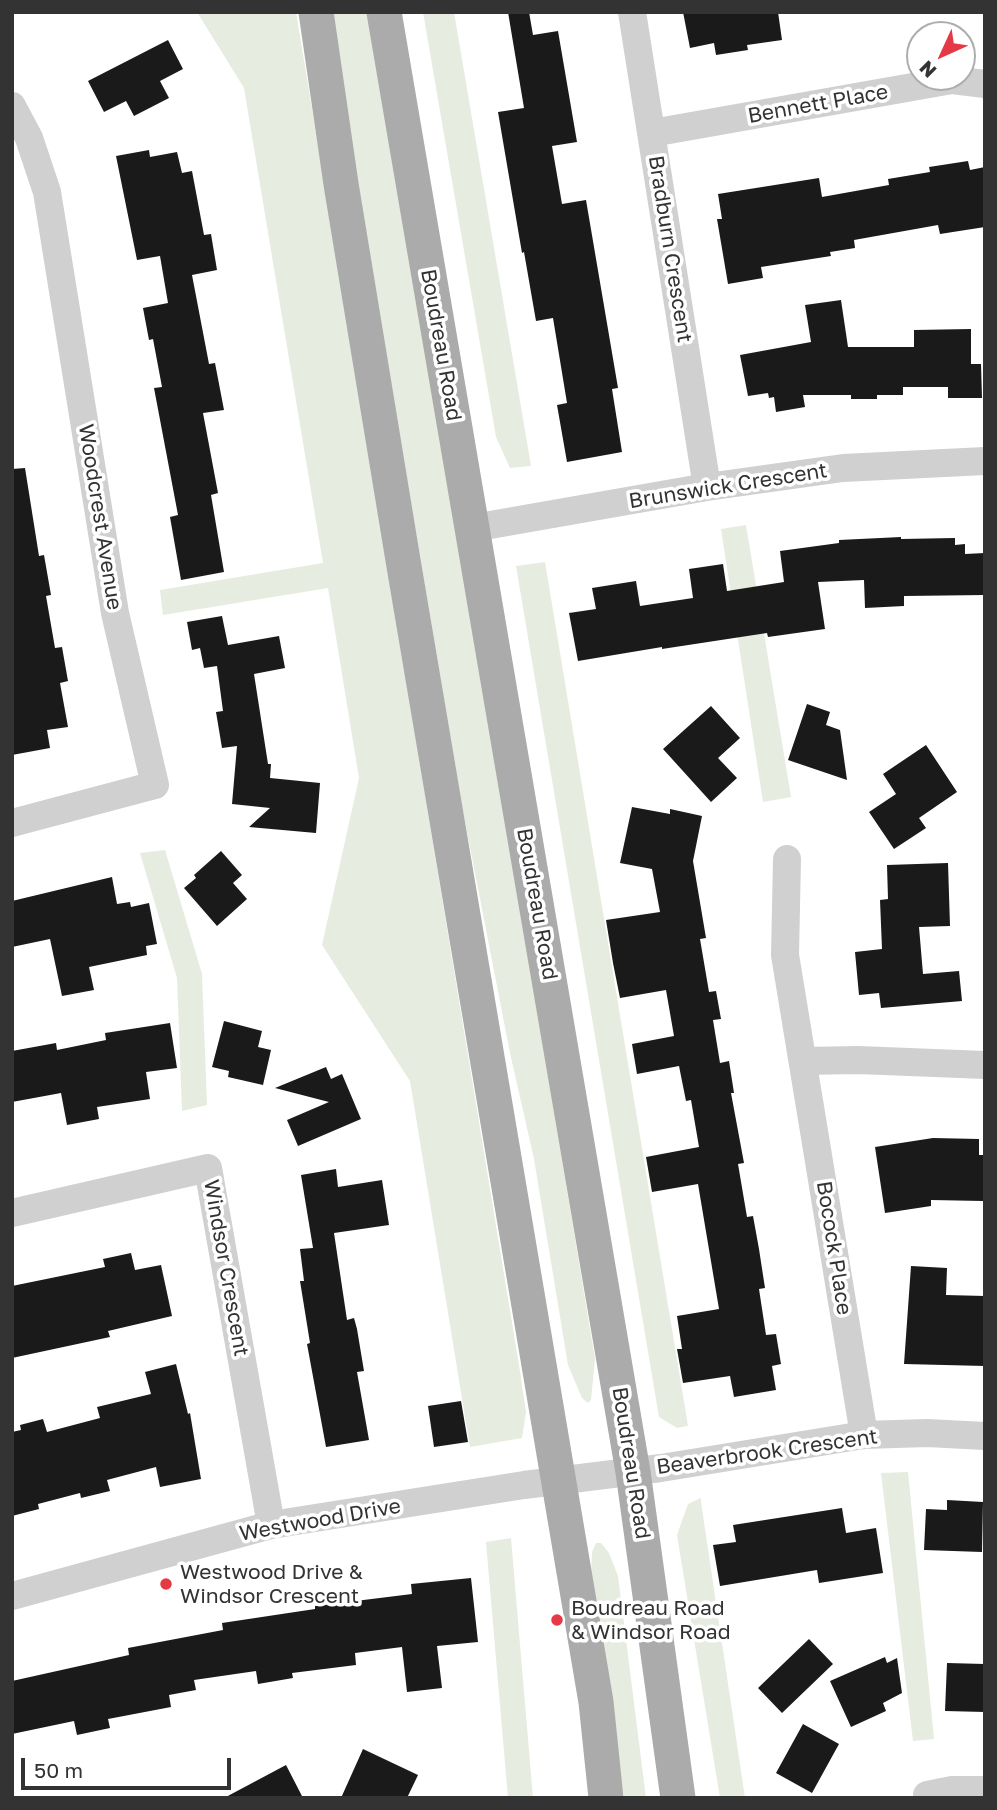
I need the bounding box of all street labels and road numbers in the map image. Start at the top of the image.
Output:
street label: Bennett Place [746,79,890,129]
street label: Bradburn Crescent [643,154,697,344]
street label: Boudreau Road [415,267,467,423]
street label: Woodcrest Avenue [73,422,127,612]
street label: Brunswick Crescent [627,458,829,514]
street label: Boudreau Road [511,826,563,982]
street label: Windsor Crescent [198,1178,254,1358]
street label: Bocock Place [811,1179,857,1317]
street label: Boudreau Road [607,1385,655,1541]
street label: Beaverbrook Crescent [655,1424,879,1480]
street label: Westwood Drive [237,1493,403,1547]

